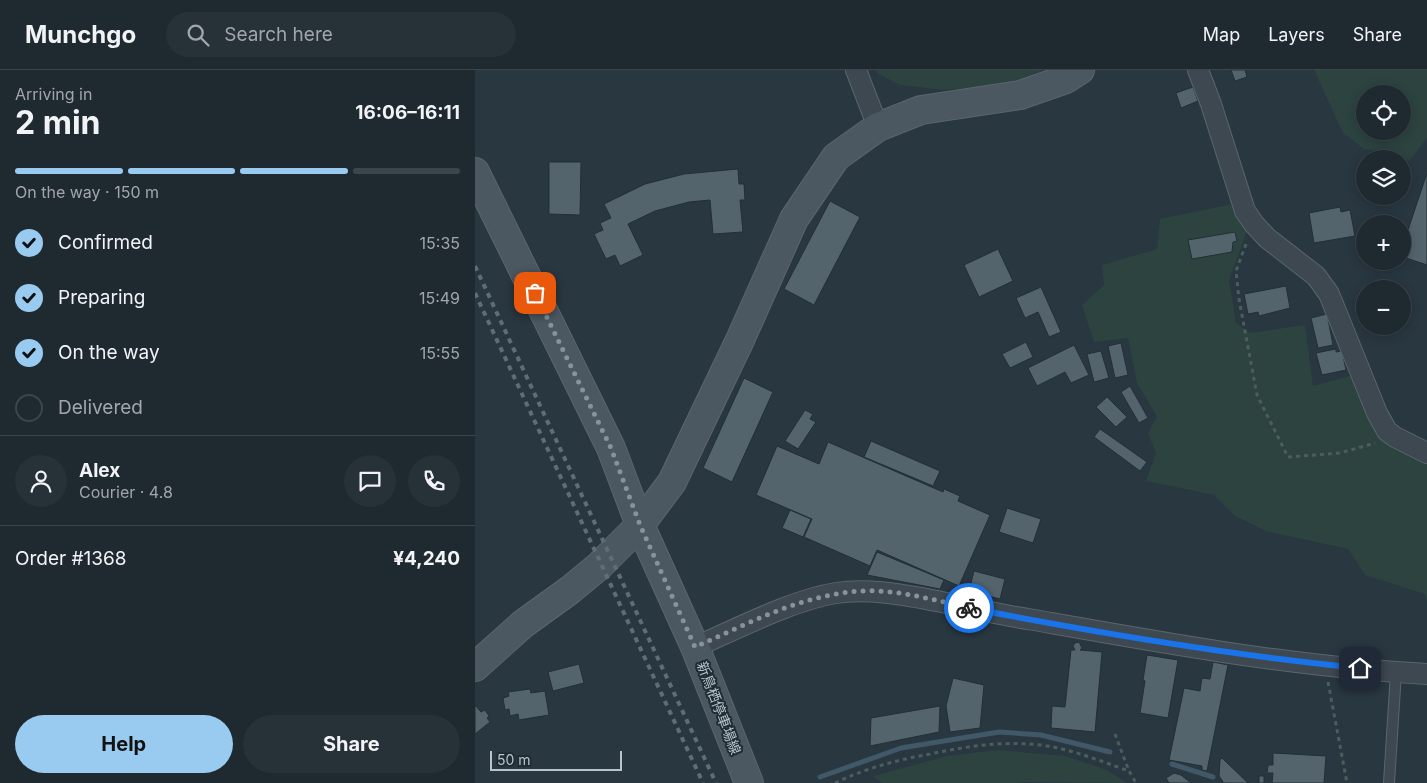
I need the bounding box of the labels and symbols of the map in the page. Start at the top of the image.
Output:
pin [514,272,556,314]
courier [944,583,994,633]
pin [1339,647,1381,689]
street label: 新鳥栖停車場線 [694,659,745,757]
scale bar [490,748,623,771]

